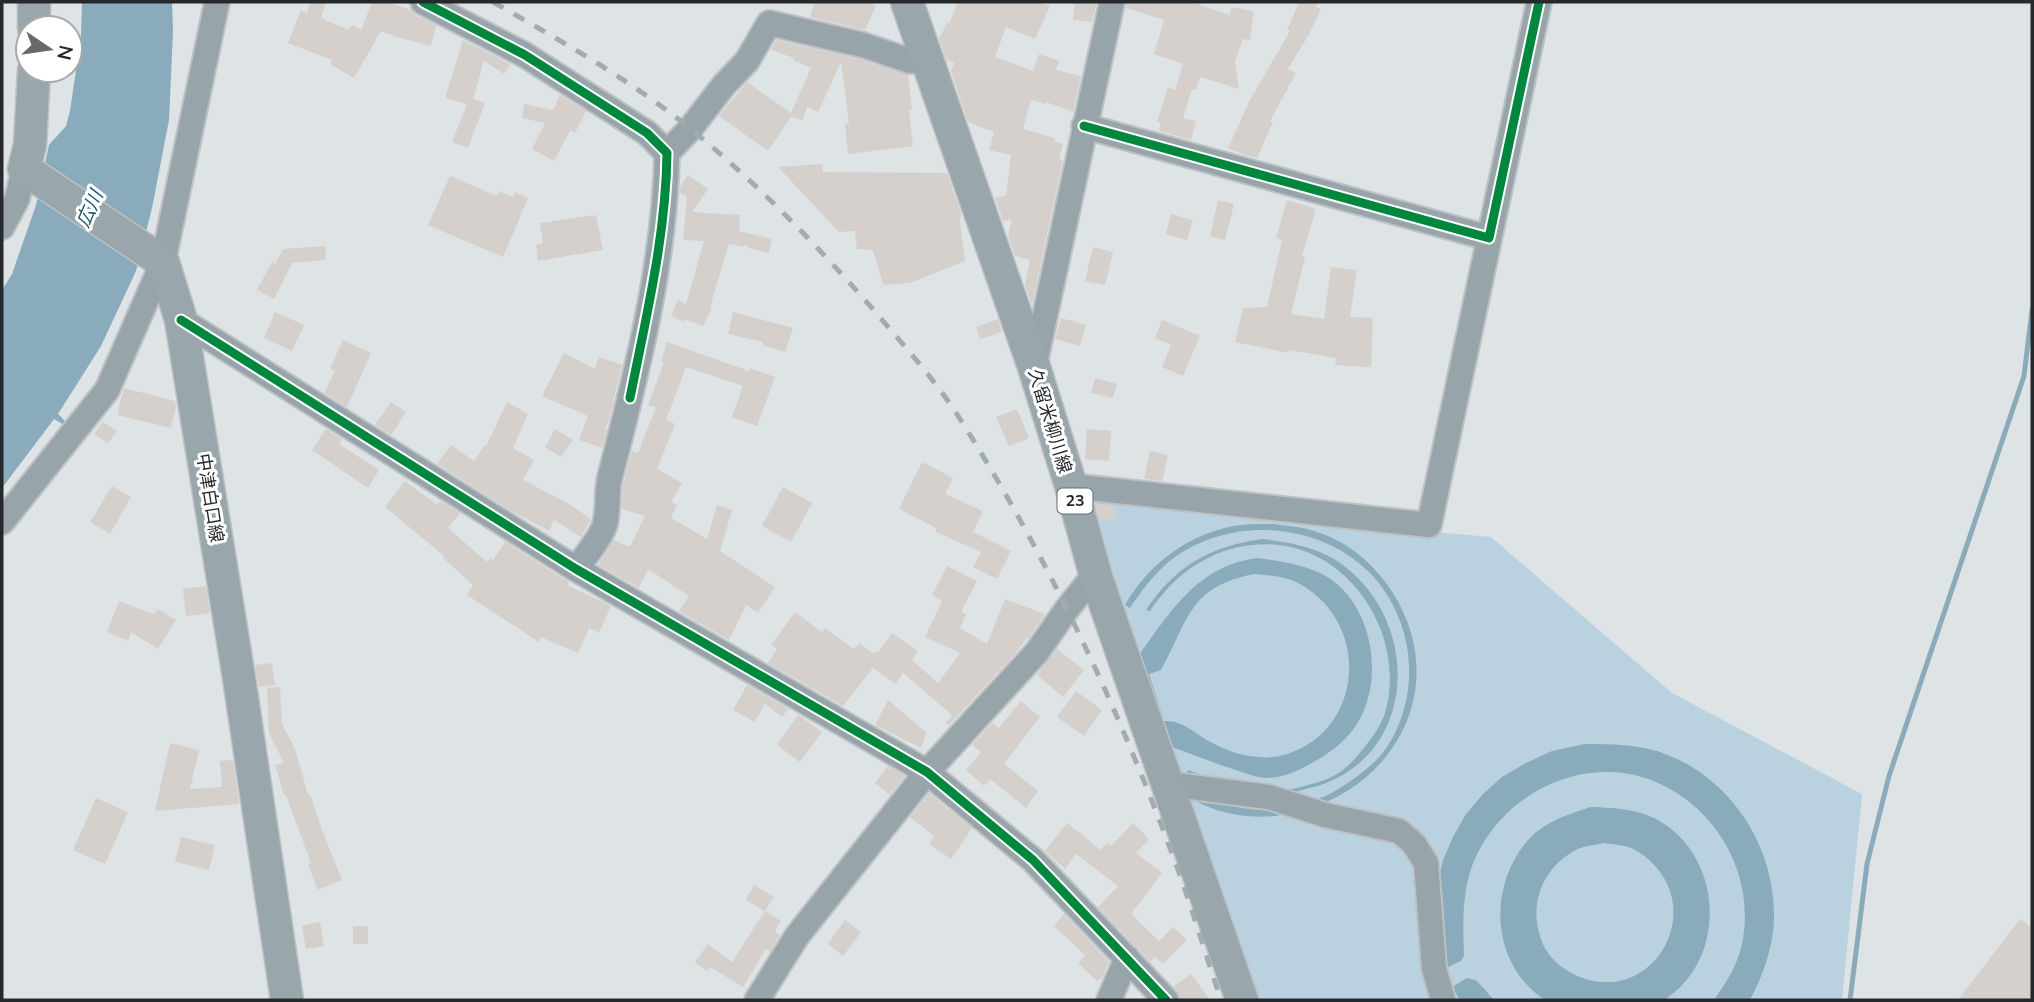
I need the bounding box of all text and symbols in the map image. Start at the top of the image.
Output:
north arrow [14,14,84,84]
text: N [50,43,79,62]
water label: 広川 [70,185,110,232]
street label: 久留米柳川線 [1023,366,1077,476]
street label: 中津白口線 [191,452,229,544]
road number: 23 [1058,488,1092,514]

